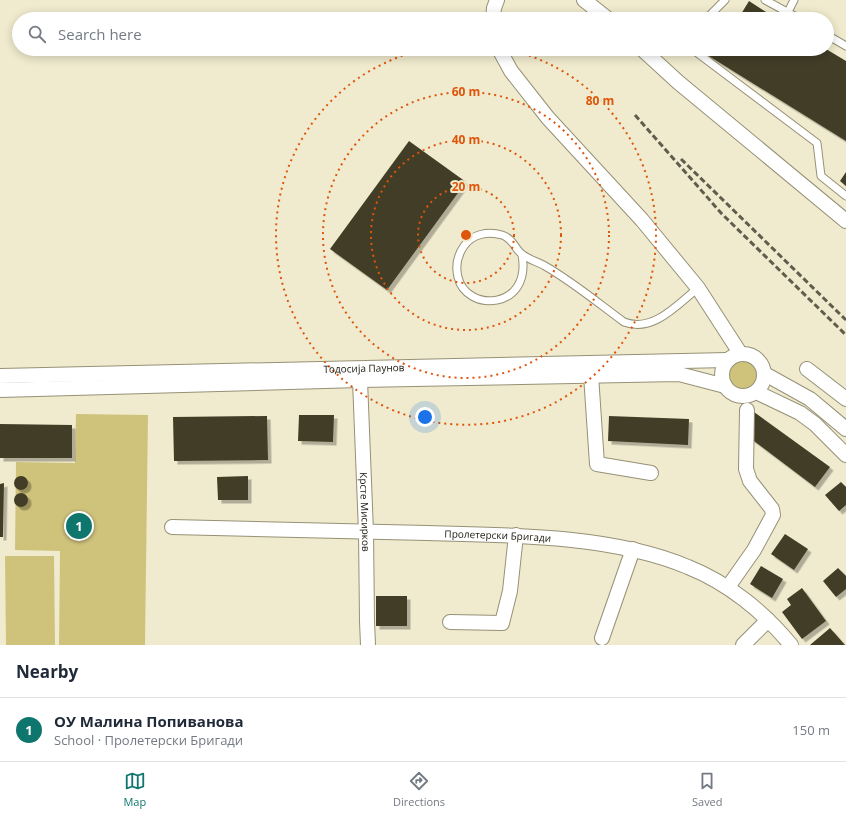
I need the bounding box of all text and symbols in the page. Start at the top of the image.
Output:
search box [12,12,834,56]
icon: search [26,23,48,45]
text: Search here [58,24,142,44]
text: 60 m [452,83,480,100]
text: 80 m [586,92,614,109]
text: 40 m [452,131,480,148]
text: 20 m [452,178,480,195]
centre of rings [459,228,473,242]
street label: Тодосија Паунов [323,360,405,376]
your location [415,407,435,427]
street label: Крсте Мисирков [357,472,373,552]
pin: 1 [66,511,92,541]
street label: Пролетерски Бригади [444,526,552,545]
text: Nearby [16,660,78,683]
text: ОУ Малина Попиванова [54,711,244,731]
text: 1 [25,721,33,739]
text: 150 m [792,721,830,739]
text: School · Пролетерски Бригади [54,731,243,749]
tab: Map [123,770,146,809]
tab: Directions [393,770,445,809]
tab: Saved [692,770,723,809]

